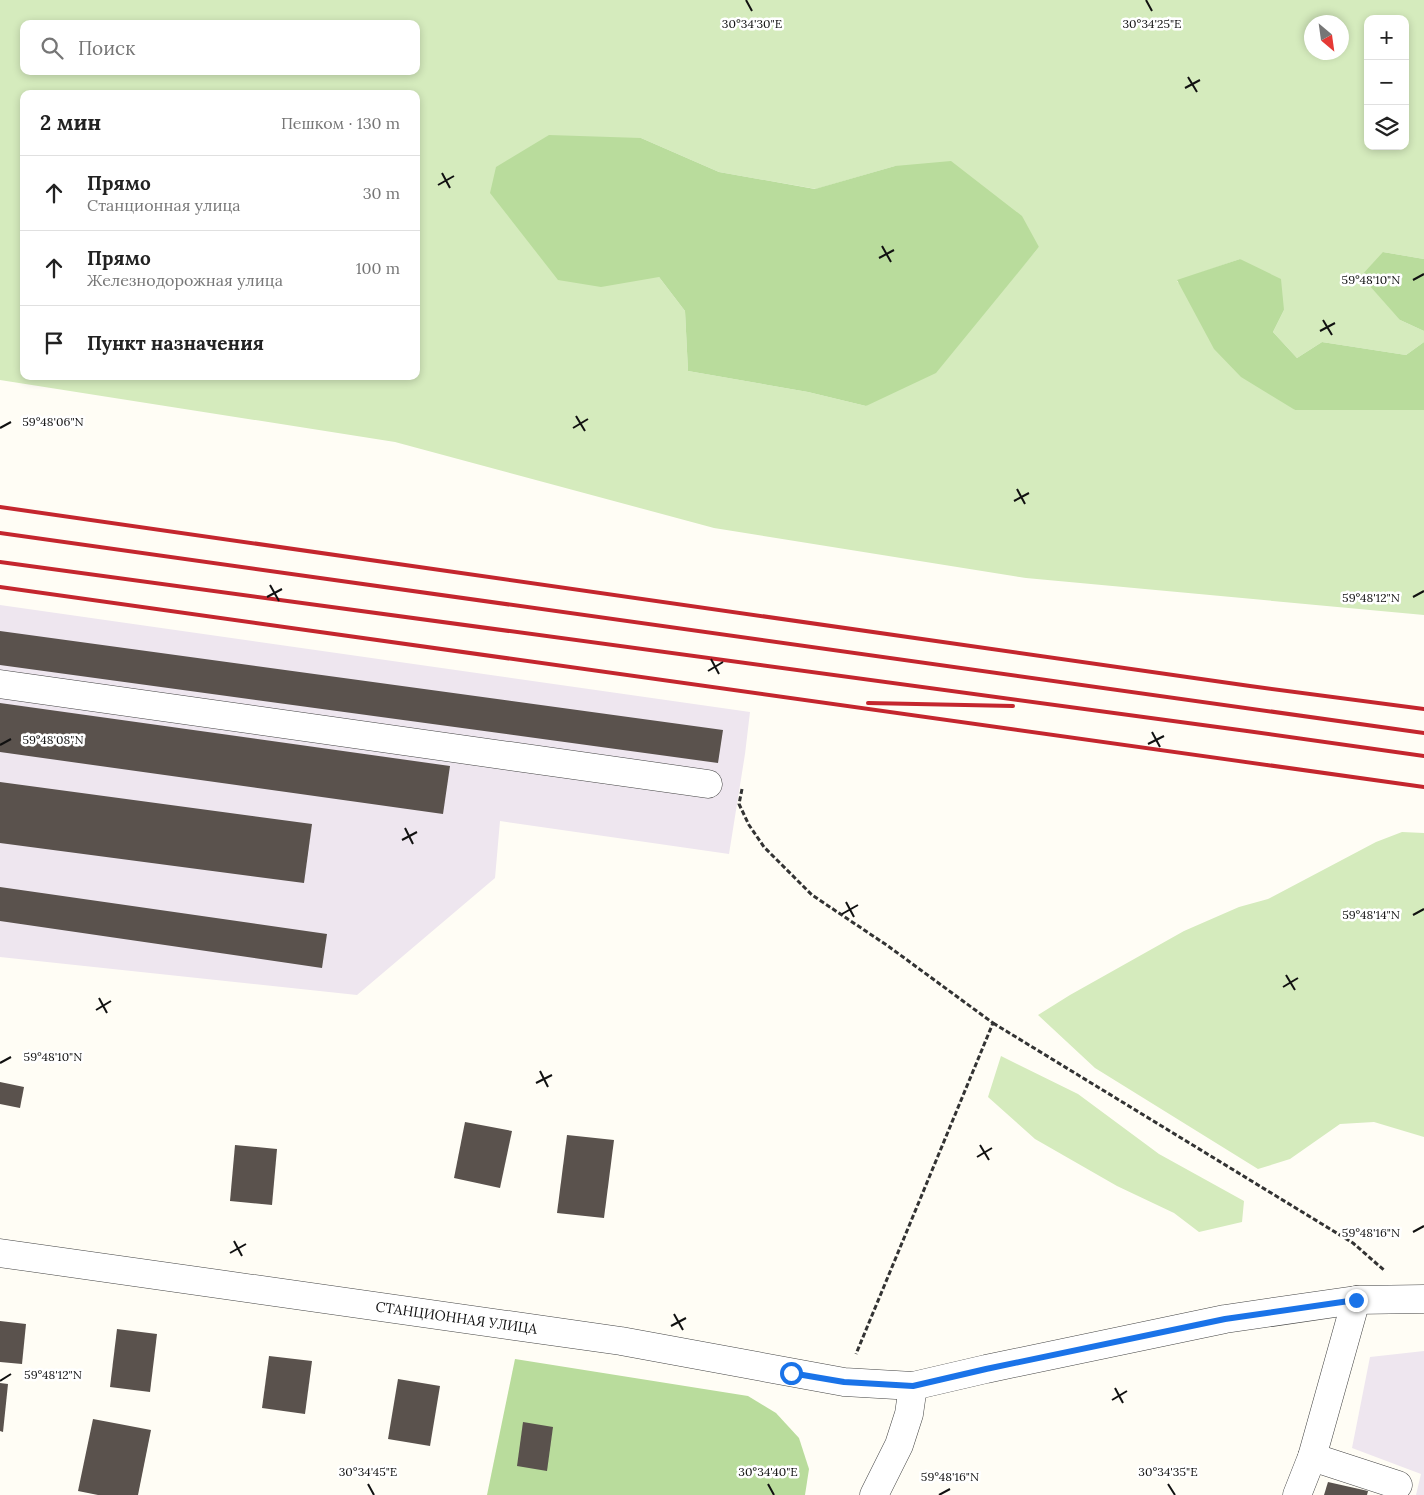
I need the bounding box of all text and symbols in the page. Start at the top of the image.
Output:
north arrow [1304,15,1349,60]
map controls [1364,15,1409,150]
button: + [1364,15,1409,60]
text: 30°34'30"E [722,16,782,31]
text: 30°34'25"E [1122,16,1182,31]
search box [20,20,420,75]
icon: search [38,34,66,62]
text: Поиск [78,36,135,60]
button: − [1364,60,1409,105]
button: layers [1364,105,1409,150]
text: 2 мин [40,109,101,136]
text: Пешком · 130 m [281,113,400,133]
text: Прямо [87,171,151,195]
icon: ahead [40,179,68,207]
text: 30 m [363,183,400,203]
text: Станционная улица [87,195,241,215]
text: Прямо [87,246,151,270]
icon: ahead [40,254,68,282]
text: 100 m [356,258,400,278]
text: Железнодорожная улица [87,270,283,290]
text: 59°48'10"N [1342,272,1400,287]
icon: arrive [40,329,68,357]
text: Пункт назначения [87,331,264,355]
text: 59°48'06"N [22,414,84,429]
text: 59°48'12"N [1342,590,1400,605]
text: 59°48'08"N [22,732,84,747]
text: 59°48'14"N [1342,907,1400,922]
text: 59°48'10"N [24,1049,82,1064]
text: 59°48'16"N [1342,1225,1400,1240]
route end [1345,1289,1368,1312]
street label: СТАНЦИОННАЯ УЛИЦА [374,1297,539,1338]
route start [780,1362,803,1385]
text: 59°48'12"N [24,1367,82,1382]
text: 30°34'45"E [339,1464,397,1479]
text: 30°34'40"E [738,1464,798,1479]
text: 30°34'35"E [1138,1464,1198,1479]
text: 59°48'16"N [921,1469,979,1484]

